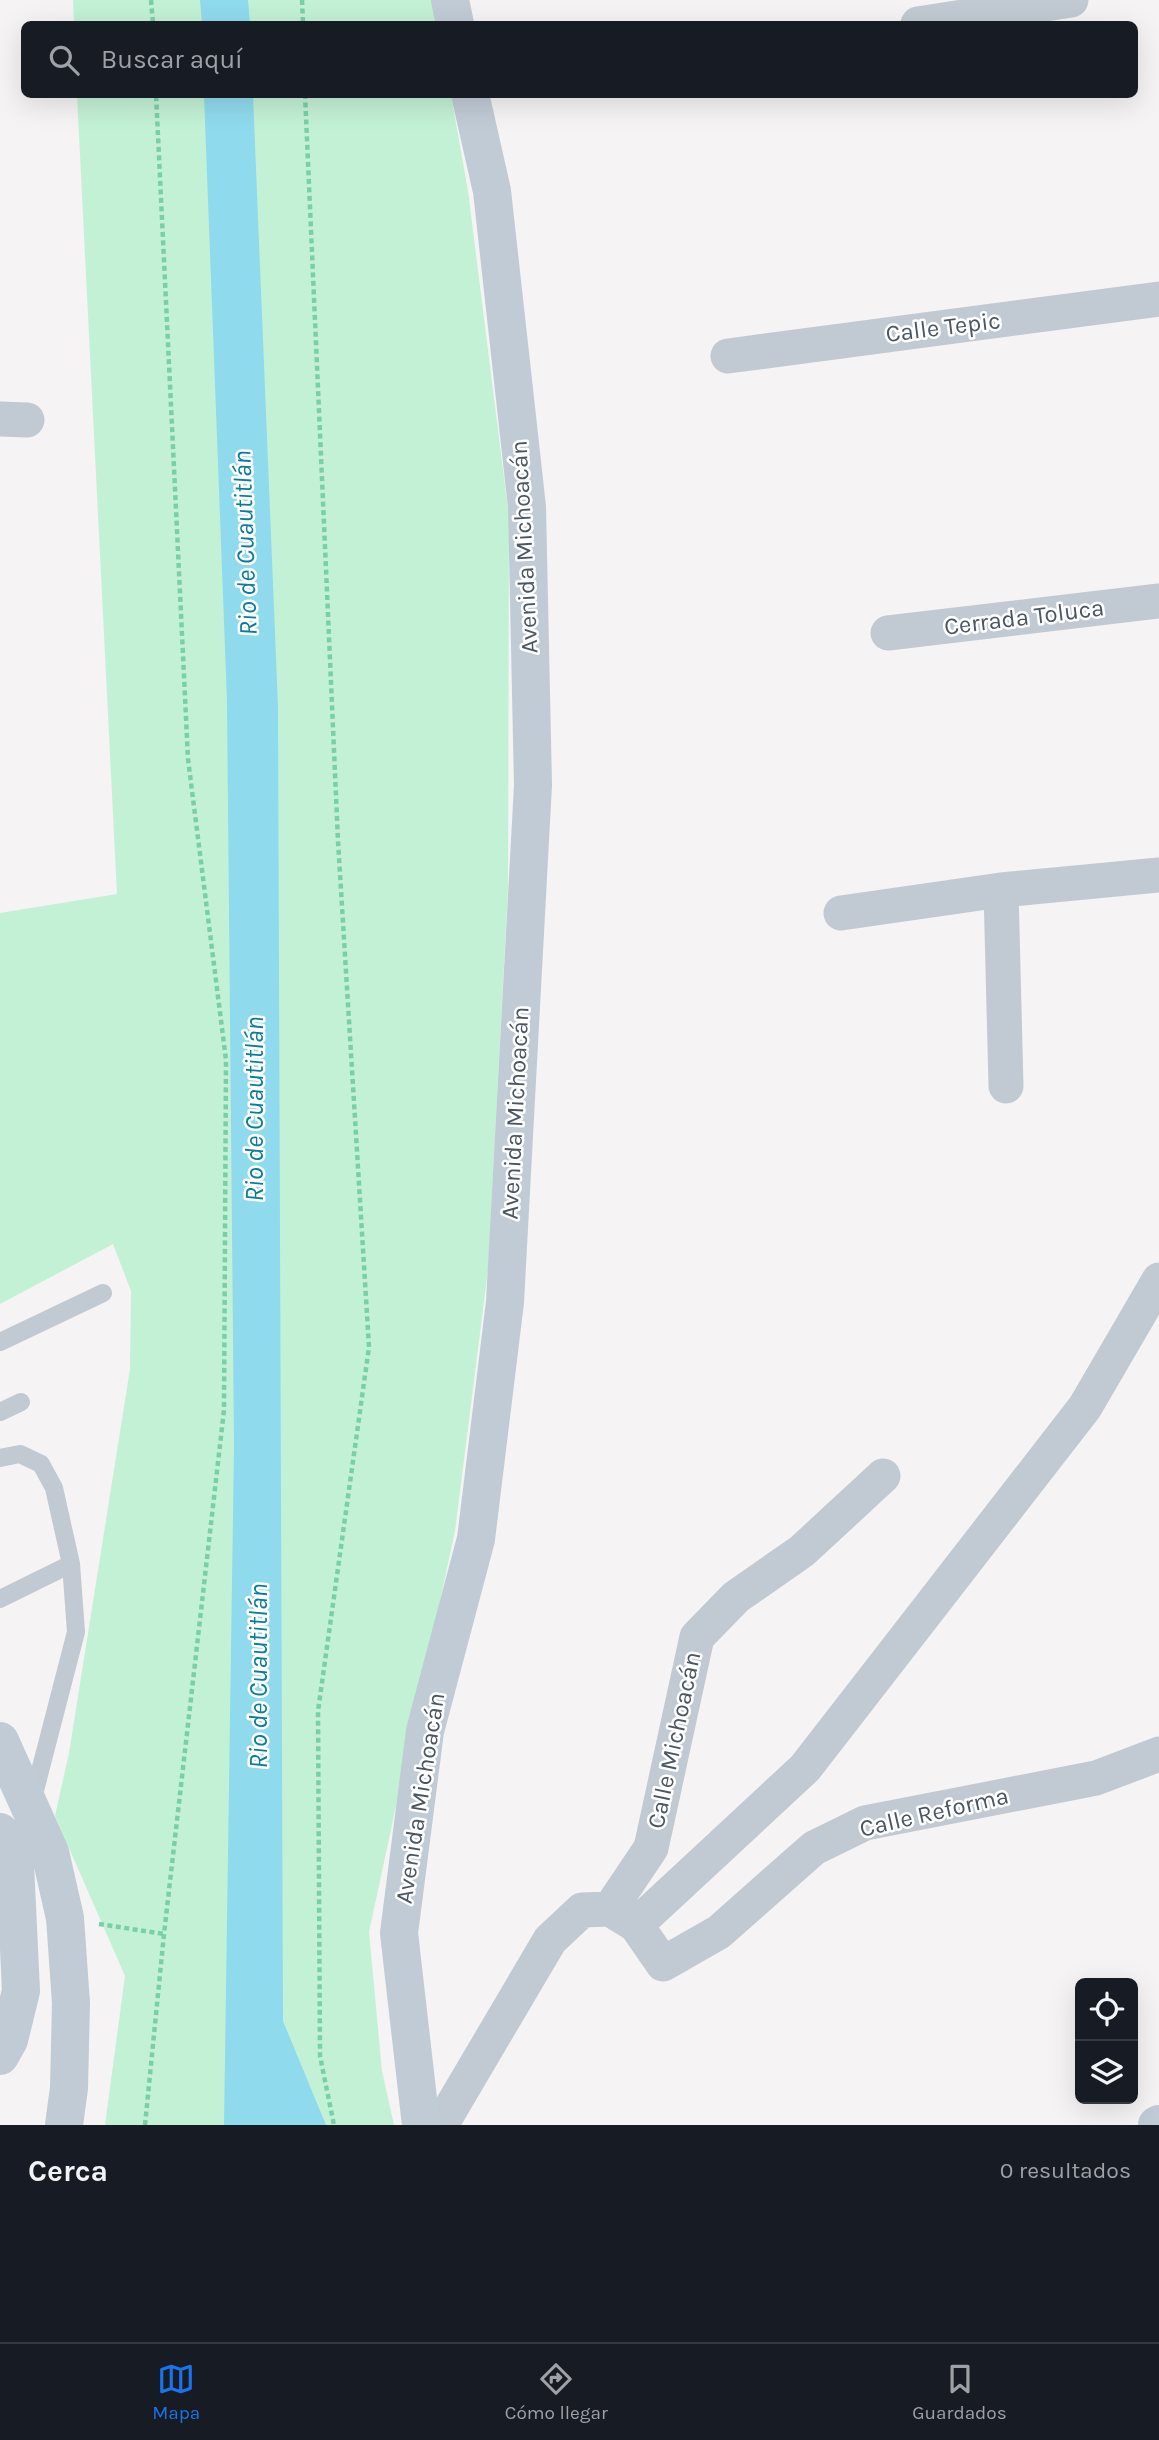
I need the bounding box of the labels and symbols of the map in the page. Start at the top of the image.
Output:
street label: Calle Tepic [884,306,1002,348]
street label: Avenida Michoacán [504,440,544,654]
water label: Rio de Cuautitlán [226,450,264,636]
street label: Cerrada Toluca [942,593,1106,641]
street label: Avenida Michoacán [495,1006,535,1220]
water label: Rio de Cuautitlán [239,1016,270,1202]
water label: Rio de Cuautitlán [243,1583,274,1769]
street label: Calle Michoacán [642,1649,706,1831]
street label: Avenida Michoacán [389,1691,451,1905]
street label: Calle Reforma [857,1781,1011,1843]

